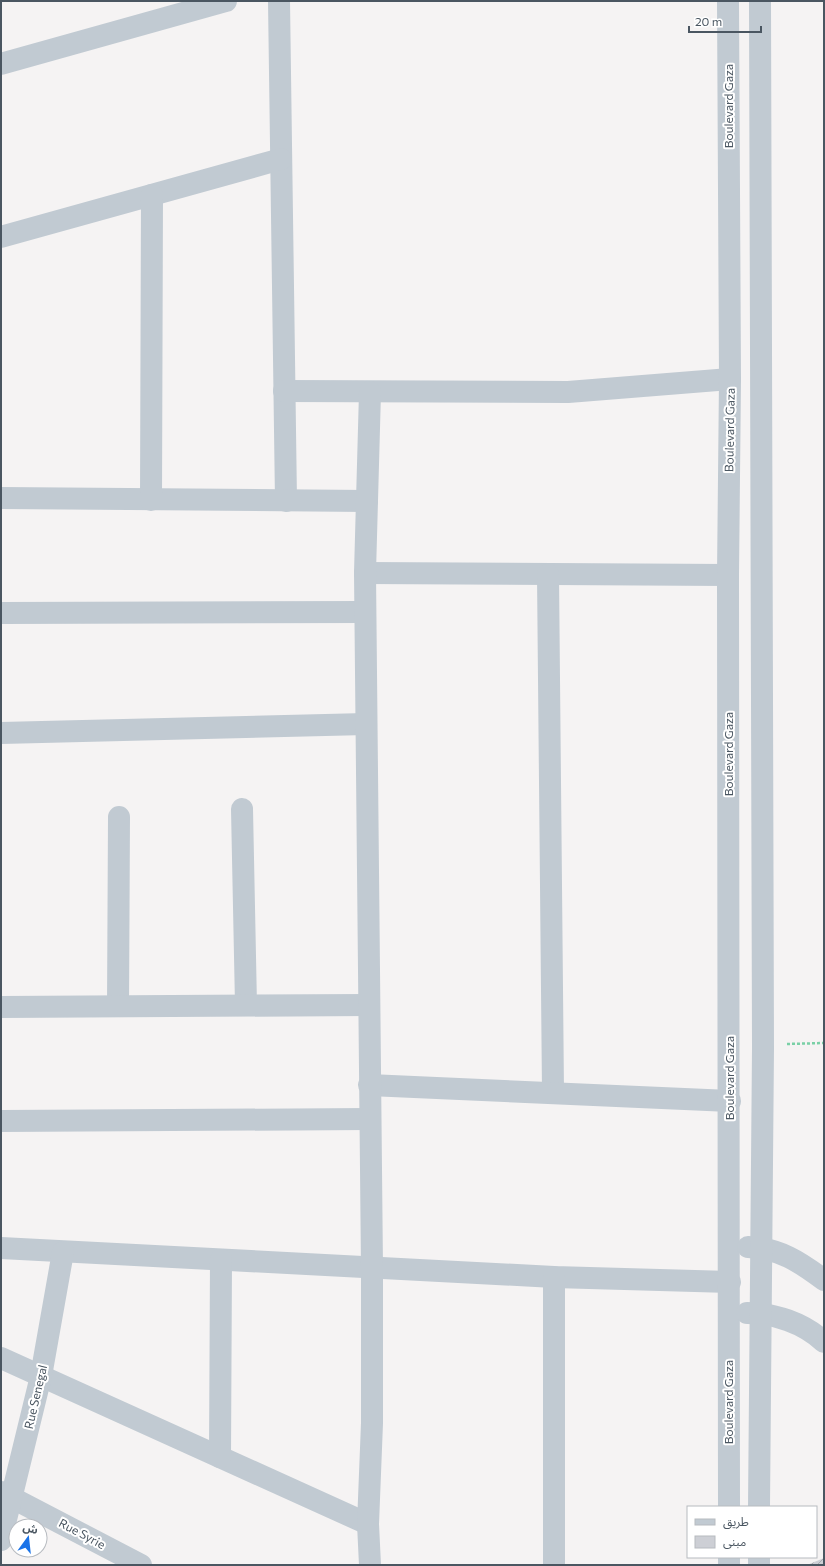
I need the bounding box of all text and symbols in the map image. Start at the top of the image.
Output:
scale bar [689,8,761,34]
text: 20 m [695,14,722,28]
street label: Boulevard Gaza [721,64,735,148]
street label: Boulevard Gaza [721,388,737,472]
street label: Boulevard Gaza [721,712,735,796]
street label: Boulevard Gaza [722,1036,736,1120]
street label: Boulevard Gaza [721,1360,735,1444]
street label: Rue Senegal [21,1363,49,1430]
legend [687,1506,817,1558]
text: طريق [723,1514,749,1530]
street label: Rue Syrie [57,1515,108,1551]
north arrow [8,1518,48,1558]
text: ش [21,1520,40,1537]
text: مبنى [723,1534,746,1549]

